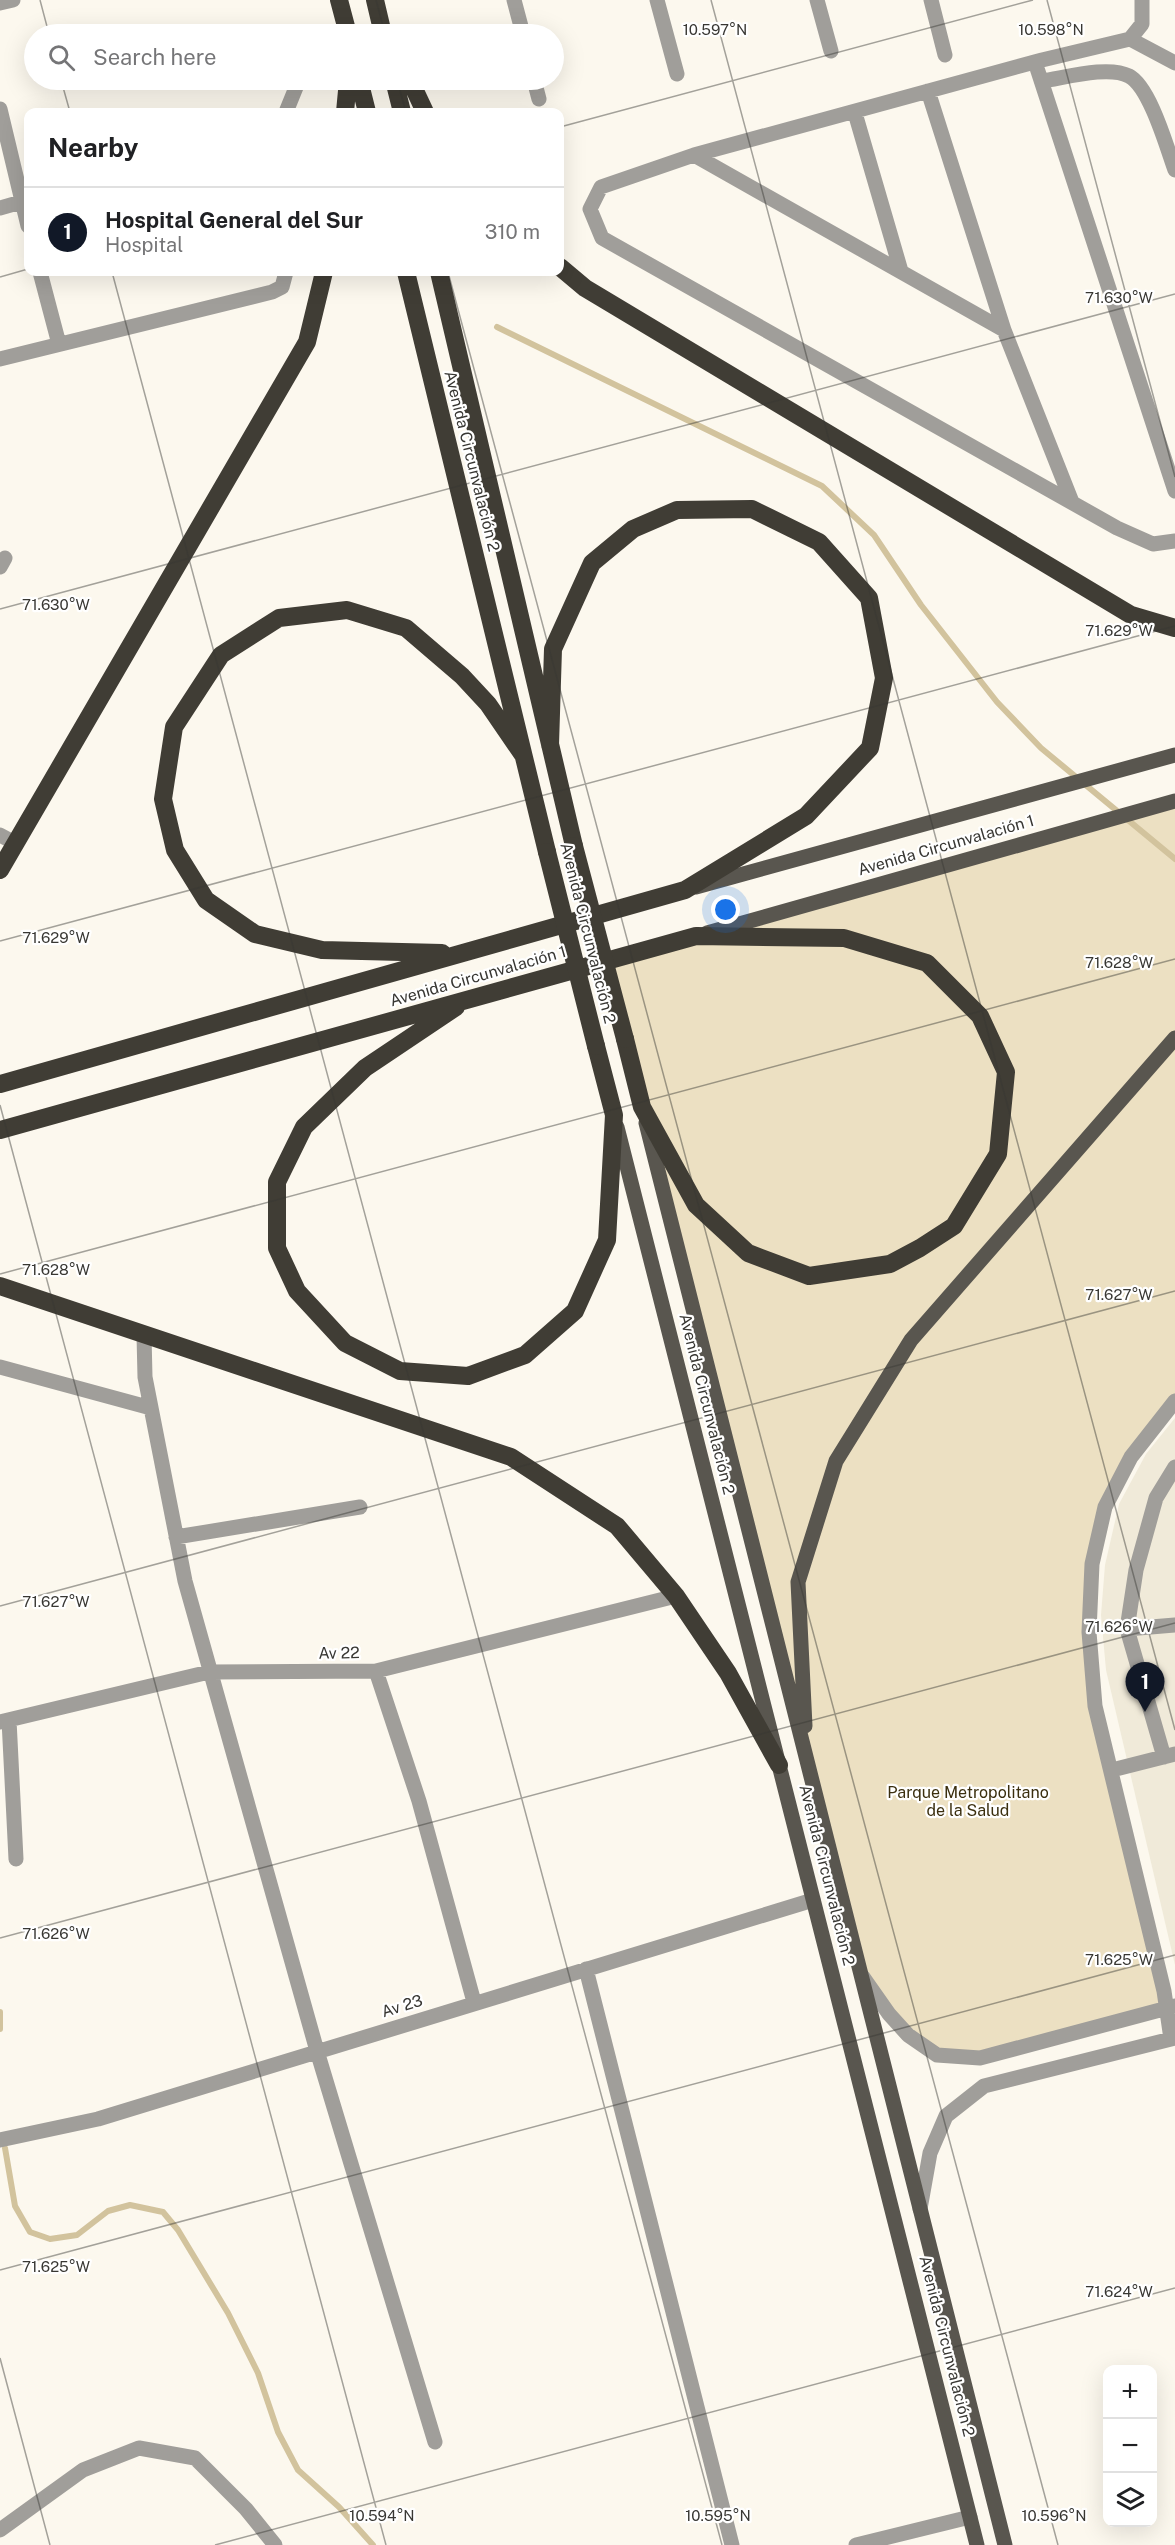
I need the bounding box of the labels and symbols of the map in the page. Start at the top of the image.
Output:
text: 10.597°N [683,21,747,38]
text: 10.598°N [1018,21,1084,38]
text: 71.630°W [1085,289,1153,306]
street label: Avenida Circunvalación 2 [440,369,504,553]
text: 71.630°W [22,596,90,613]
text: 71.629°W [1085,622,1153,639]
street label: Avenida Circunvalación 1 [856,811,1036,879]
street label: Avenida Circunvalación 2 [556,841,620,1025]
your location [711,895,740,924]
text: 71.629°W [22,929,90,946]
street label: Avenida Circunvalación 1 [388,942,568,1010]
text: 71.628°W [1085,954,1153,971]
text: 71.628°W [22,1261,90,1278]
text: 71.627°W [1085,1286,1153,1303]
street label: Avenida Circunvalación 2 [675,1312,739,1496]
text: 71.627°W [22,1593,90,1610]
text: 71.626°W [1085,1618,1153,1635]
street label: Av 22 [318,1643,360,1663]
pin: 1 [1126,1662,1164,1712]
street label: Avenida Circunvalación 2 [795,1783,859,1967]
park label: Parque Metropolitano de la Salud [887,1783,1049,1820]
text: 71.626°W [22,1925,90,1942]
text: 71.625°W [1085,1951,1153,1968]
street label: Av 23 [379,1991,425,2021]
street label: Avenida Circunvalación 2 [915,2254,979,2438]
text: 71.625°W [22,2258,90,2275]
text: 71.624°W [1085,2283,1153,2300]
text: 10.594°N [349,2507,415,2524]
text: 10.595°N [685,2507,751,2524]
text: 10.596°N [1021,2507,1087,2524]

